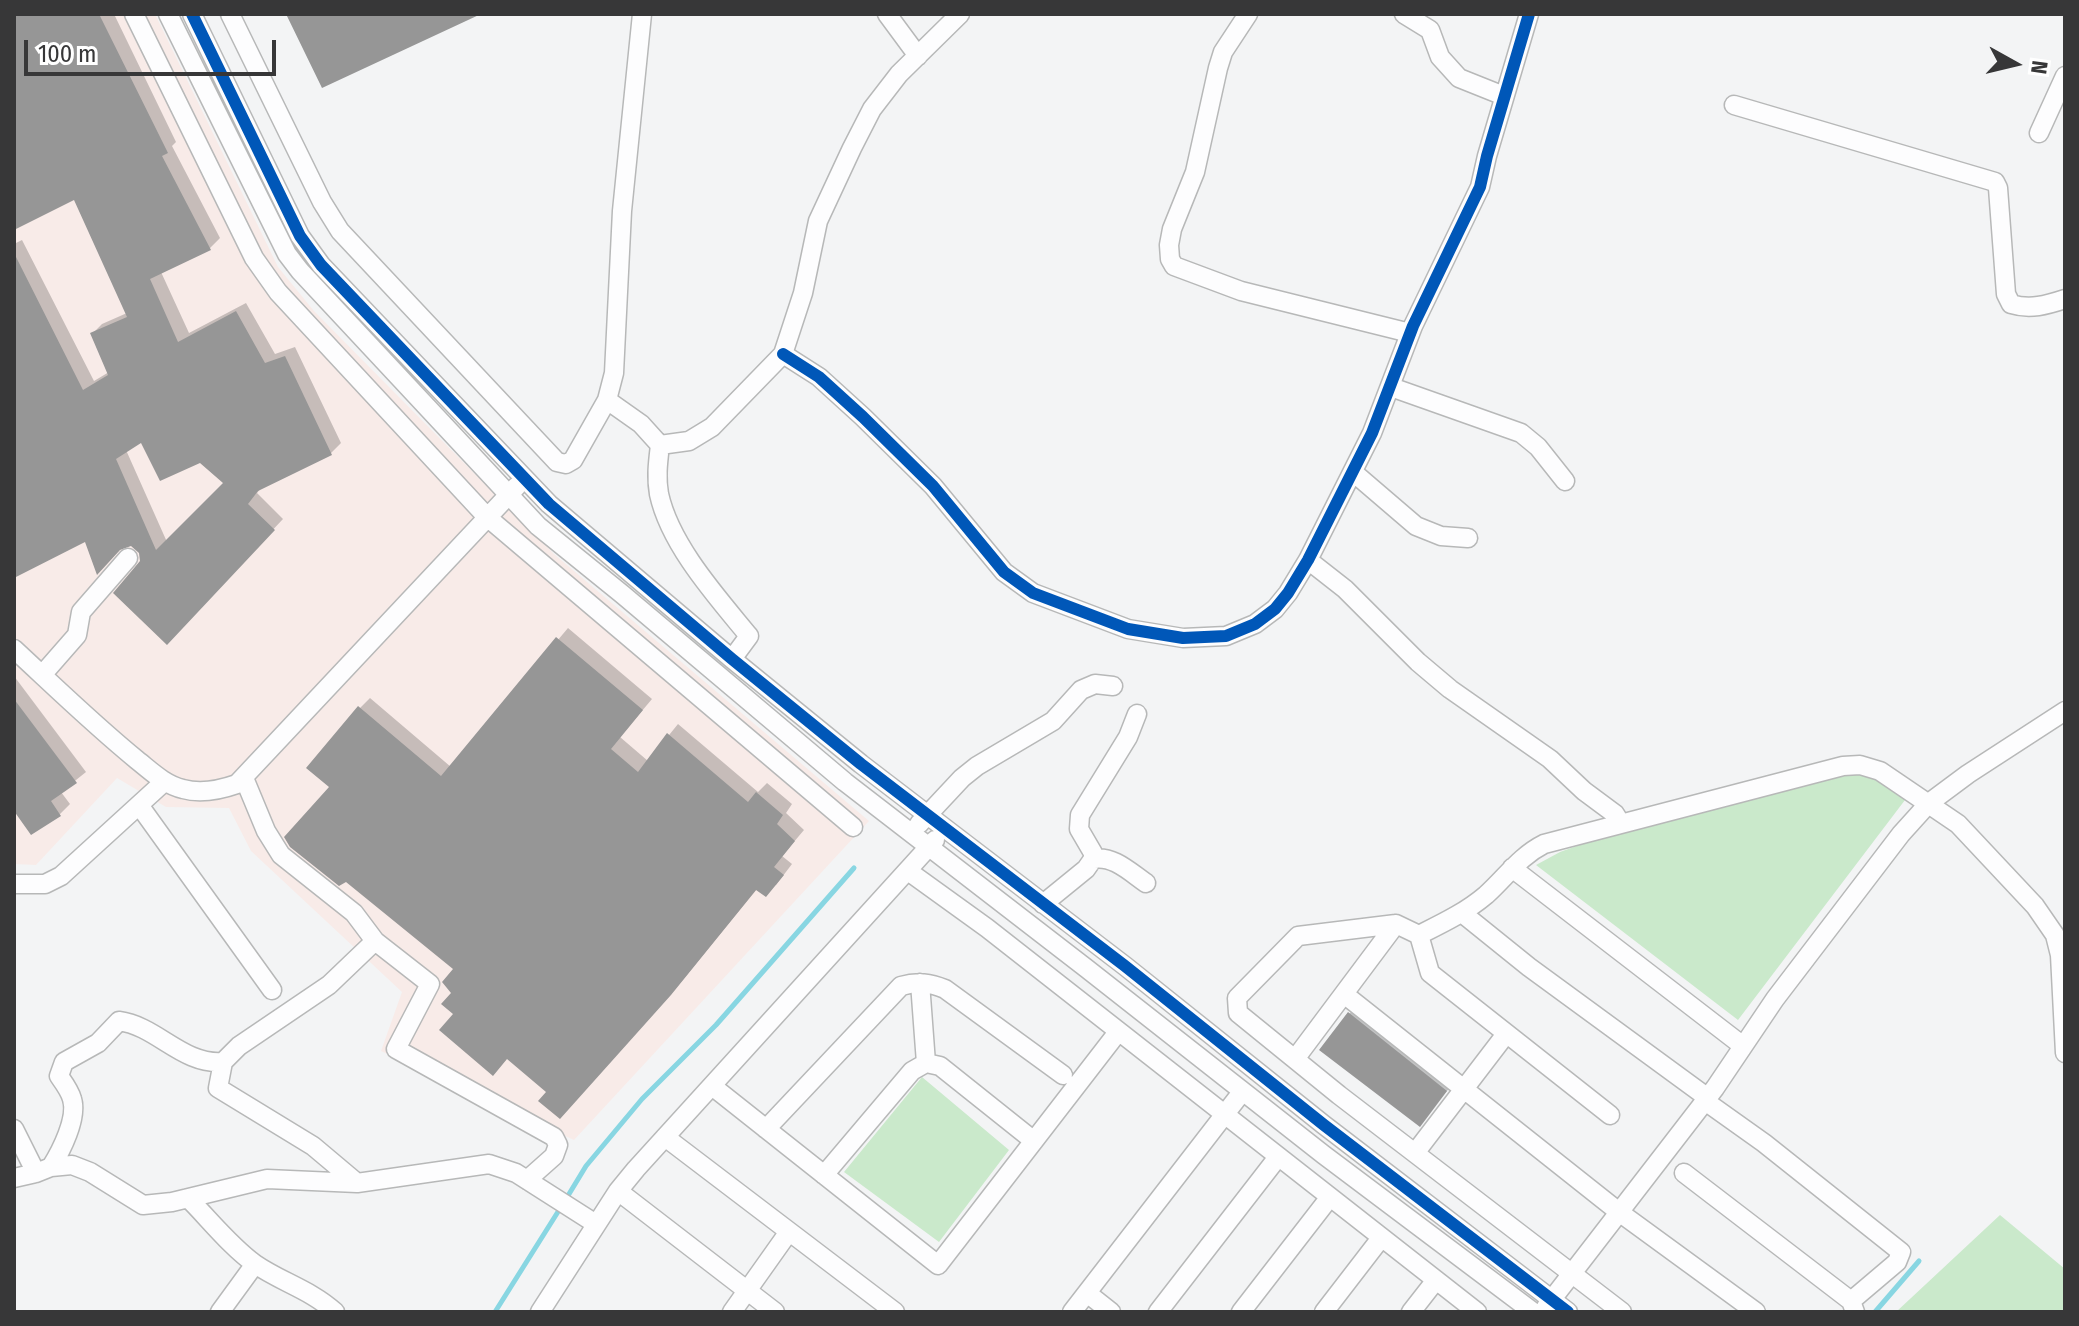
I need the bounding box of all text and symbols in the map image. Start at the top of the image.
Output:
scale bar [28,24,280,74]
north arrow [1975,24,2055,104]
text: 100 m [38,40,96,68]
text: N [2025,59,2054,76]

